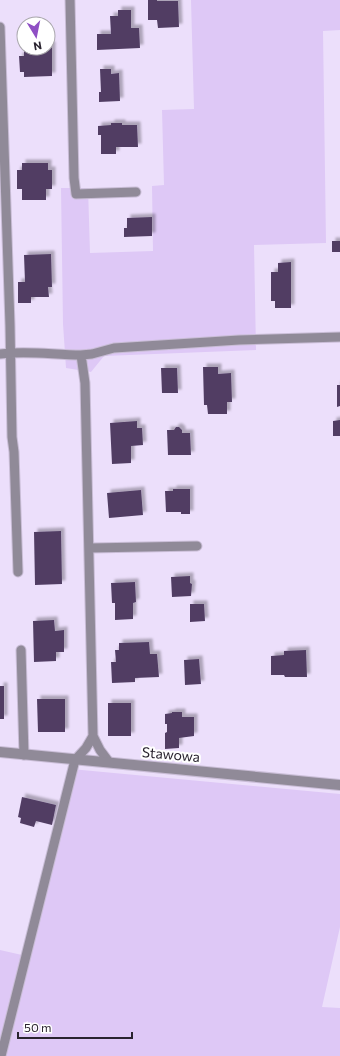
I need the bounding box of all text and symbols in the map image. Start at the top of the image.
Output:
north arrow [16,16,56,56]
text: N [33,39,43,53]
street label: Stawowa [141,743,201,765]
scale bar [18,1014,132,1040]
text: 50 m [24,1020,52,1034]

